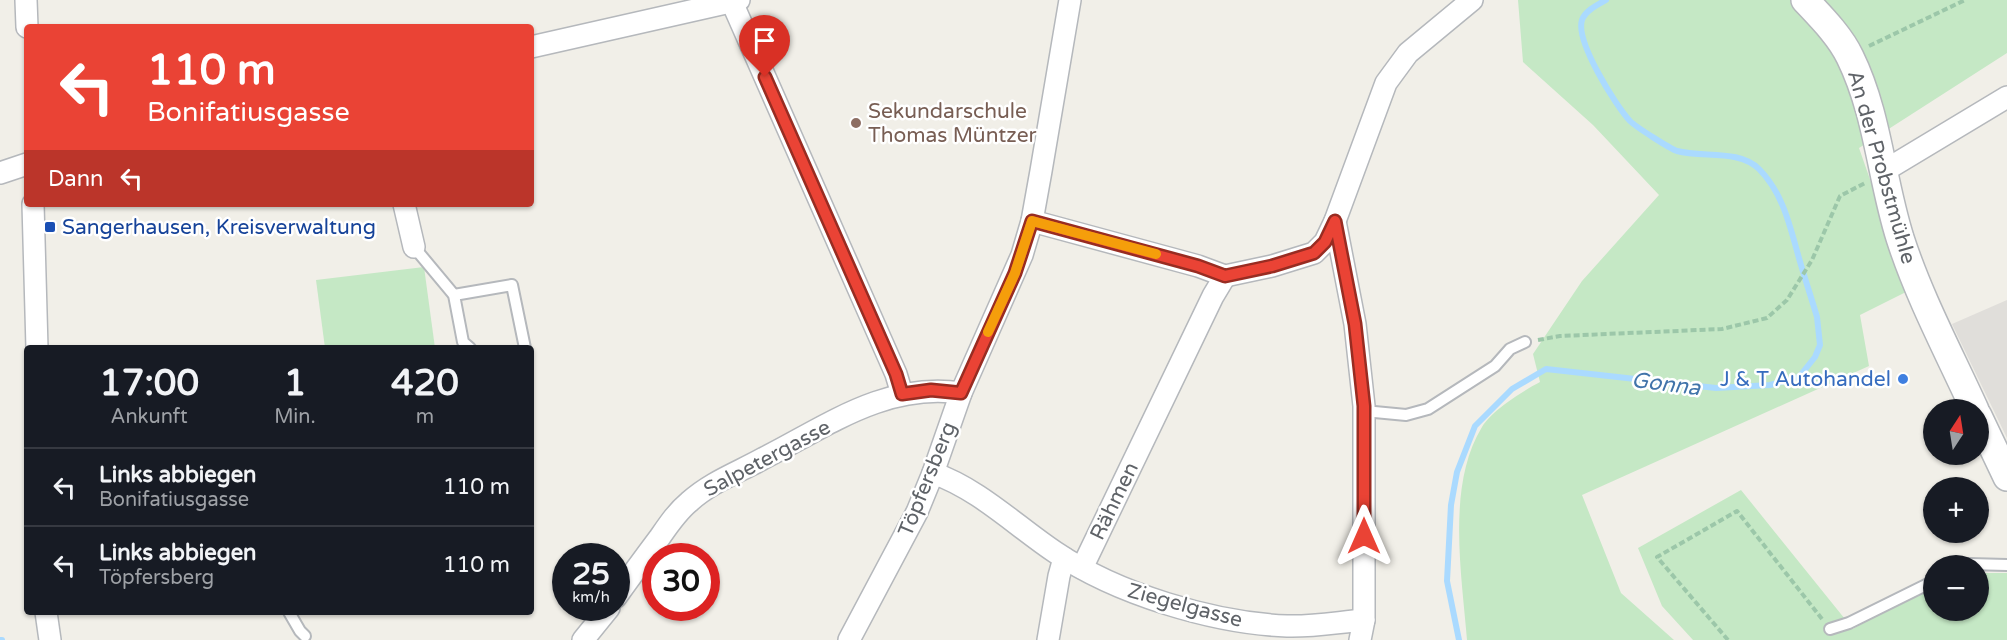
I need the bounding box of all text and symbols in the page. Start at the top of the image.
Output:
pin [739,15,790,77]
icon: arrive [748,24,781,57]
text: 110 m [147,45,276,96]
icon: left [48,48,126,126]
street label: An der Probstmühle [1842,68,1921,267]
text: Bonifatiusgasse [147,96,350,129]
place label: Sekundarschule Thomas Müntzer [868,99,1037,148]
marker: Sekundarschule Thomas Müntzer [849,116,863,130]
icon: left [115,162,148,195]
text: Dann [48,166,103,192]
place label: Sangerhausen, Kreisverwaltung [62,215,376,240]
marker: Sangerhausen, Kreisverwaltung [43,220,57,234]
text: 17:00 [99,362,199,405]
text: 1 [284,362,306,405]
text: 420 [391,362,459,405]
water label: Gonna [1630,367,1702,401]
place label: J & T Autohandel [1720,367,1891,392]
marker: J & T Autohandel [1896,372,1910,386]
north arrow [1923,399,1989,465]
map controls [1923,399,1989,621]
text: Ankunft [111,405,188,429]
text: Min. [274,405,316,429]
text: m [416,405,434,429]
street label: Salpetergasse [700,415,835,502]
street label: Töpfersberg [893,418,962,540]
street label: Rähmen [1085,458,1144,544]
text: Links abbiegen [99,462,257,488]
icon: left [48,471,81,504]
text: 110 m [443,474,510,500]
button: + [1923,477,1989,543]
text: Bonifatiusgasse [99,488,249,512]
position arrow [1332,504,1396,568]
text: Links abbiegen [99,540,257,566]
speed limit sign: 30 [642,543,720,621]
icon: left [48,549,81,582]
text: 110 m [443,552,510,578]
button: − [1923,555,1989,621]
text: 25 [572,556,610,593]
text: Töpfersberg [99,566,214,590]
street label: Ziegelgasse [1125,578,1245,633]
text: km/h [572,588,610,606]

